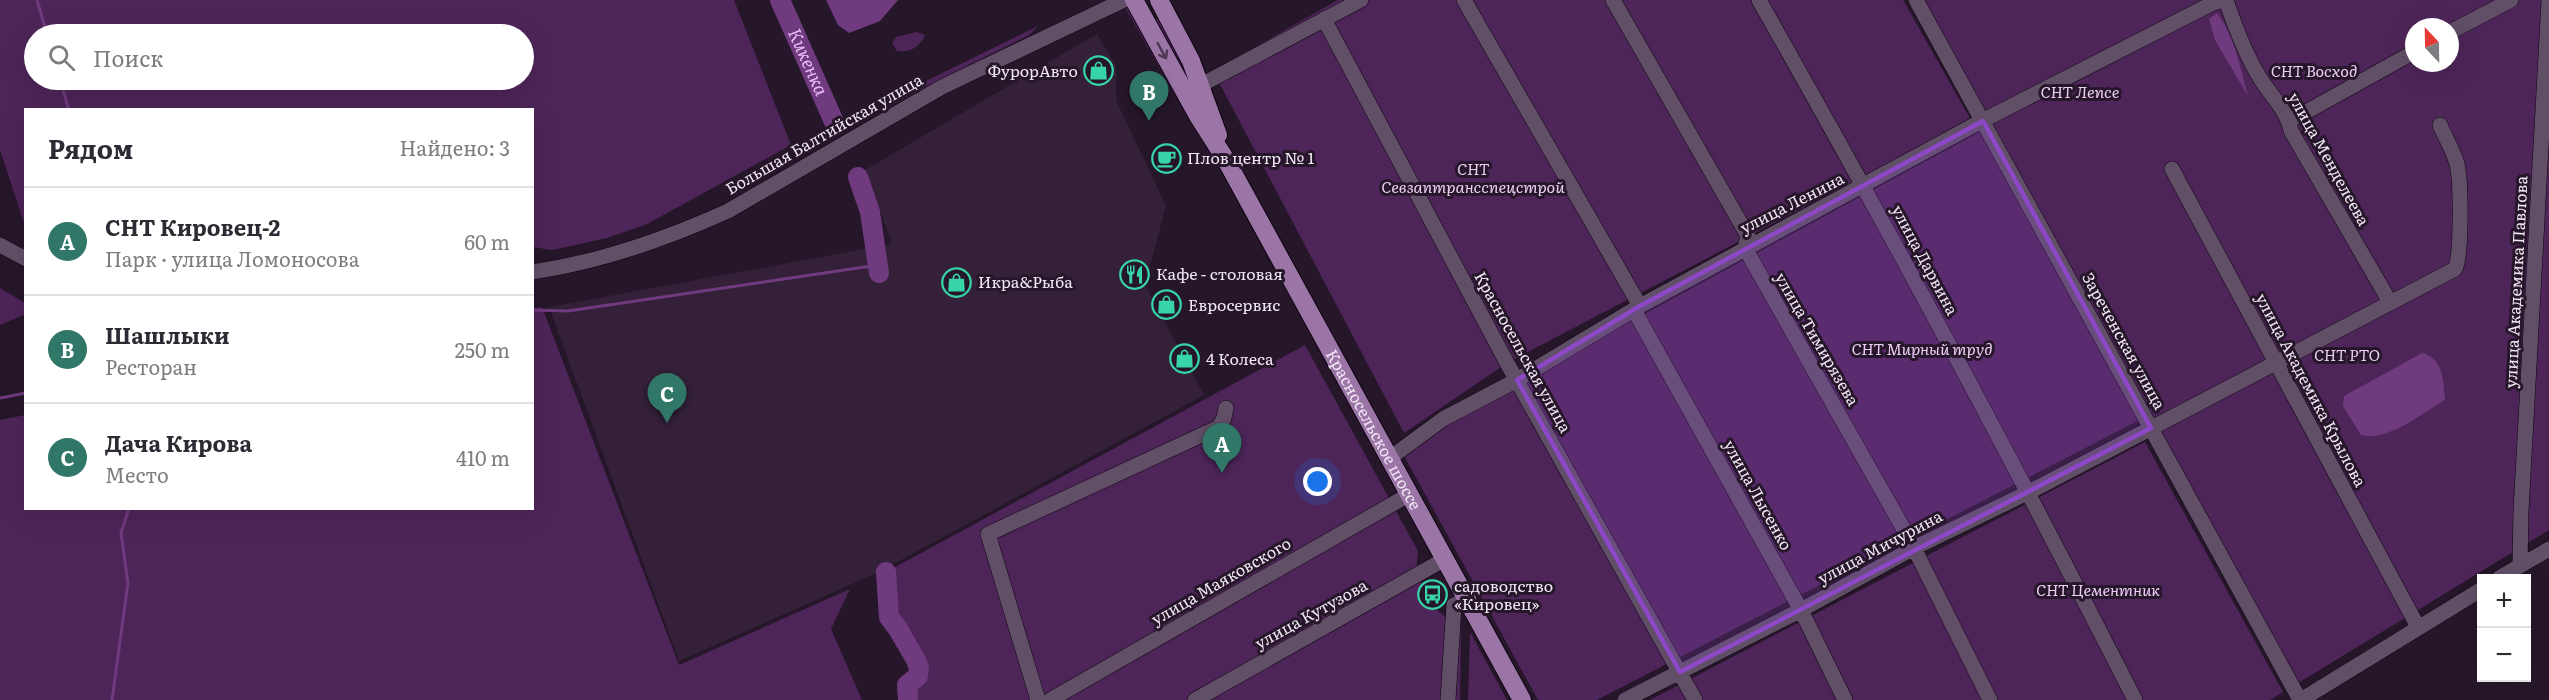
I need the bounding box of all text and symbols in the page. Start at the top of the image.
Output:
north arrow [2405,18,2459,72]
water label: Кикенка [782,23,836,100]
search box [24,24,534,90]
icon: search [45,41,78,74]
text: Поиск [93,41,163,74]
one-way arrow [1156,42,1168,59]
shop icon: ФурорАвто [1083,55,1115,87]
place label: ФурорАвто [988,58,1078,82]
park label: СНТ Восход [2271,58,2357,82]
street label: Большая Балтийская улица [720,66,927,200]
pin: B [1130,72,1168,121]
park label: СНТ Лепсе [2041,79,2119,103]
street label: улица Менделеева [2283,87,2377,230]
text: Рядом [48,128,133,167]
text: Найдено: 3 [400,132,510,162]
cafe icon: Плов центр № 1 [1150,142,1182,174]
place label: Плов центр № 1 [1187,145,1315,169]
park label: СНТ Севзаптрансспецстрой [1381,156,1565,198]
street label: улица Ленина [1735,165,1848,239]
street label: улица Академика Павлова [2497,175,2533,389]
street label: улица Дарвина [1887,200,1965,319]
text: СНТ Кировец-2 [105,210,280,243]
text: A [60,226,75,256]
text: 60 m [464,226,510,256]
text: Парк · улица Ломоносова [105,243,360,273]
restaurant icon: Кафе - столовая [1119,258,1151,290]
place label: Кафе - столовая [1156,261,1283,285]
shop icon: Икра&Рыба [941,266,973,298]
street label: Красносельская улица [1469,266,1578,437]
street label: улица Тимирязева [1770,267,1866,410]
street label: Зареченская улица [2077,268,2173,414]
place label: Икра&Рыба [978,269,1073,293]
street label: улица Академика Крылова [2251,288,2373,491]
shop icon: Евросервис [1151,289,1183,321]
place label: Евросервис [1188,292,1280,316]
text: Шашлыки [105,318,230,351]
text: B [61,334,74,364]
text: 250 m [455,334,510,364]
park label: СНТ Мирный труд [1851,336,1993,360]
park label: СНТ РТО [2314,342,2380,366]
shop icon: 4 Колеса [1169,343,1201,375]
street label: Красносельское шоссе [1321,344,1428,514]
place label: 4 Колеса [1206,346,1274,370]
text: Ресторан [105,351,197,381]
pin: C [648,374,686,423]
pin: A [1202,424,1242,473]
text: Дача Кирова [105,426,252,459]
street label: улица Лысенко [1719,435,1799,554]
text: C [60,442,75,472]
text: 410 m [456,442,510,472]
text: Место [105,459,169,489]
your location [1303,467,1332,496]
street label: улица Мичурина [1813,503,1946,589]
street label: улица Маяковского [1146,530,1295,630]
street label: улица Кутузова [1250,572,1372,654]
place label: садоводство «Кировец» [1454,573,1553,615]
map controls [2477,574,2531,682]
button: + [2477,574,2531,628]
park label: СНТ Цементник [2036,577,2160,601]
bus stop icon: садоводство «Кировец» [1417,579,1449,611]
button: − [2477,628,2531,682]

